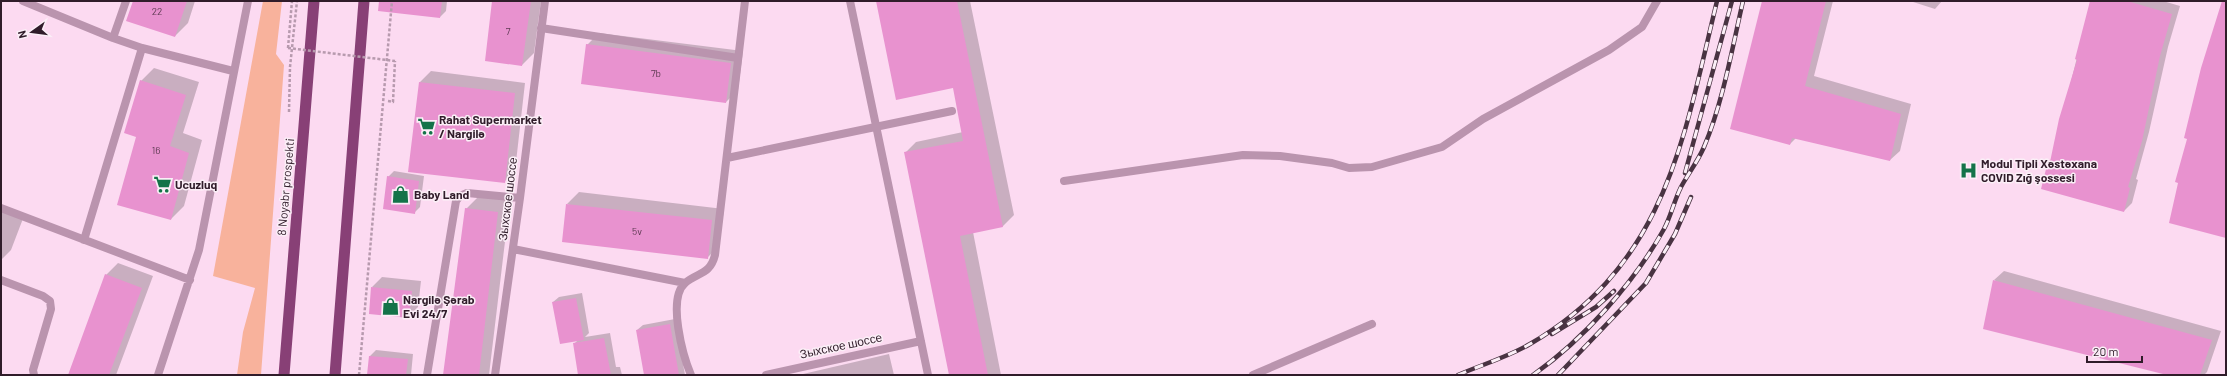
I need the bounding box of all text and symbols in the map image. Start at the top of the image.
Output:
house number: 22 [152,5,162,17]
north arrow [12,12,52,52]
house number: 7 [506,25,511,37]
text: N [15,29,29,40]
house number: 7b [651,67,661,79]
place label: Rahat Supermarket / Nargilə [439,112,542,140]
supermarket icon: Rahat Supermarket / Nargilə [416,117,436,137]
street label: 8 Noyabr prospekti [274,138,296,236]
house number: 16 [152,144,160,156]
street label: Зыхское шоссе [495,156,519,241]
place label: Modul Tipli Xəstəxana COVID Zığ şossesi [1981,156,2097,184]
hospital icon: Modul Tipli Xəstəxana COVID Zığ şossesi [1958,161,1978,181]
supermarket icon: Ucuzluq [152,175,172,195]
place label: Ucuzluq [175,177,218,191]
shop icon: Baby Land [391,185,411,205]
place label: Baby Land [414,187,469,201]
house number: 5v [632,225,642,237]
place label: Nargilə Şərab Evi 24/7 [403,292,475,320]
shop icon: Nargilə Şərab Evi 24/7 [380,297,400,317]
street label: Зыхское шоссе [798,329,884,361]
scale bar [2087,338,2142,364]
text: 20 m [2093,344,2119,358]

